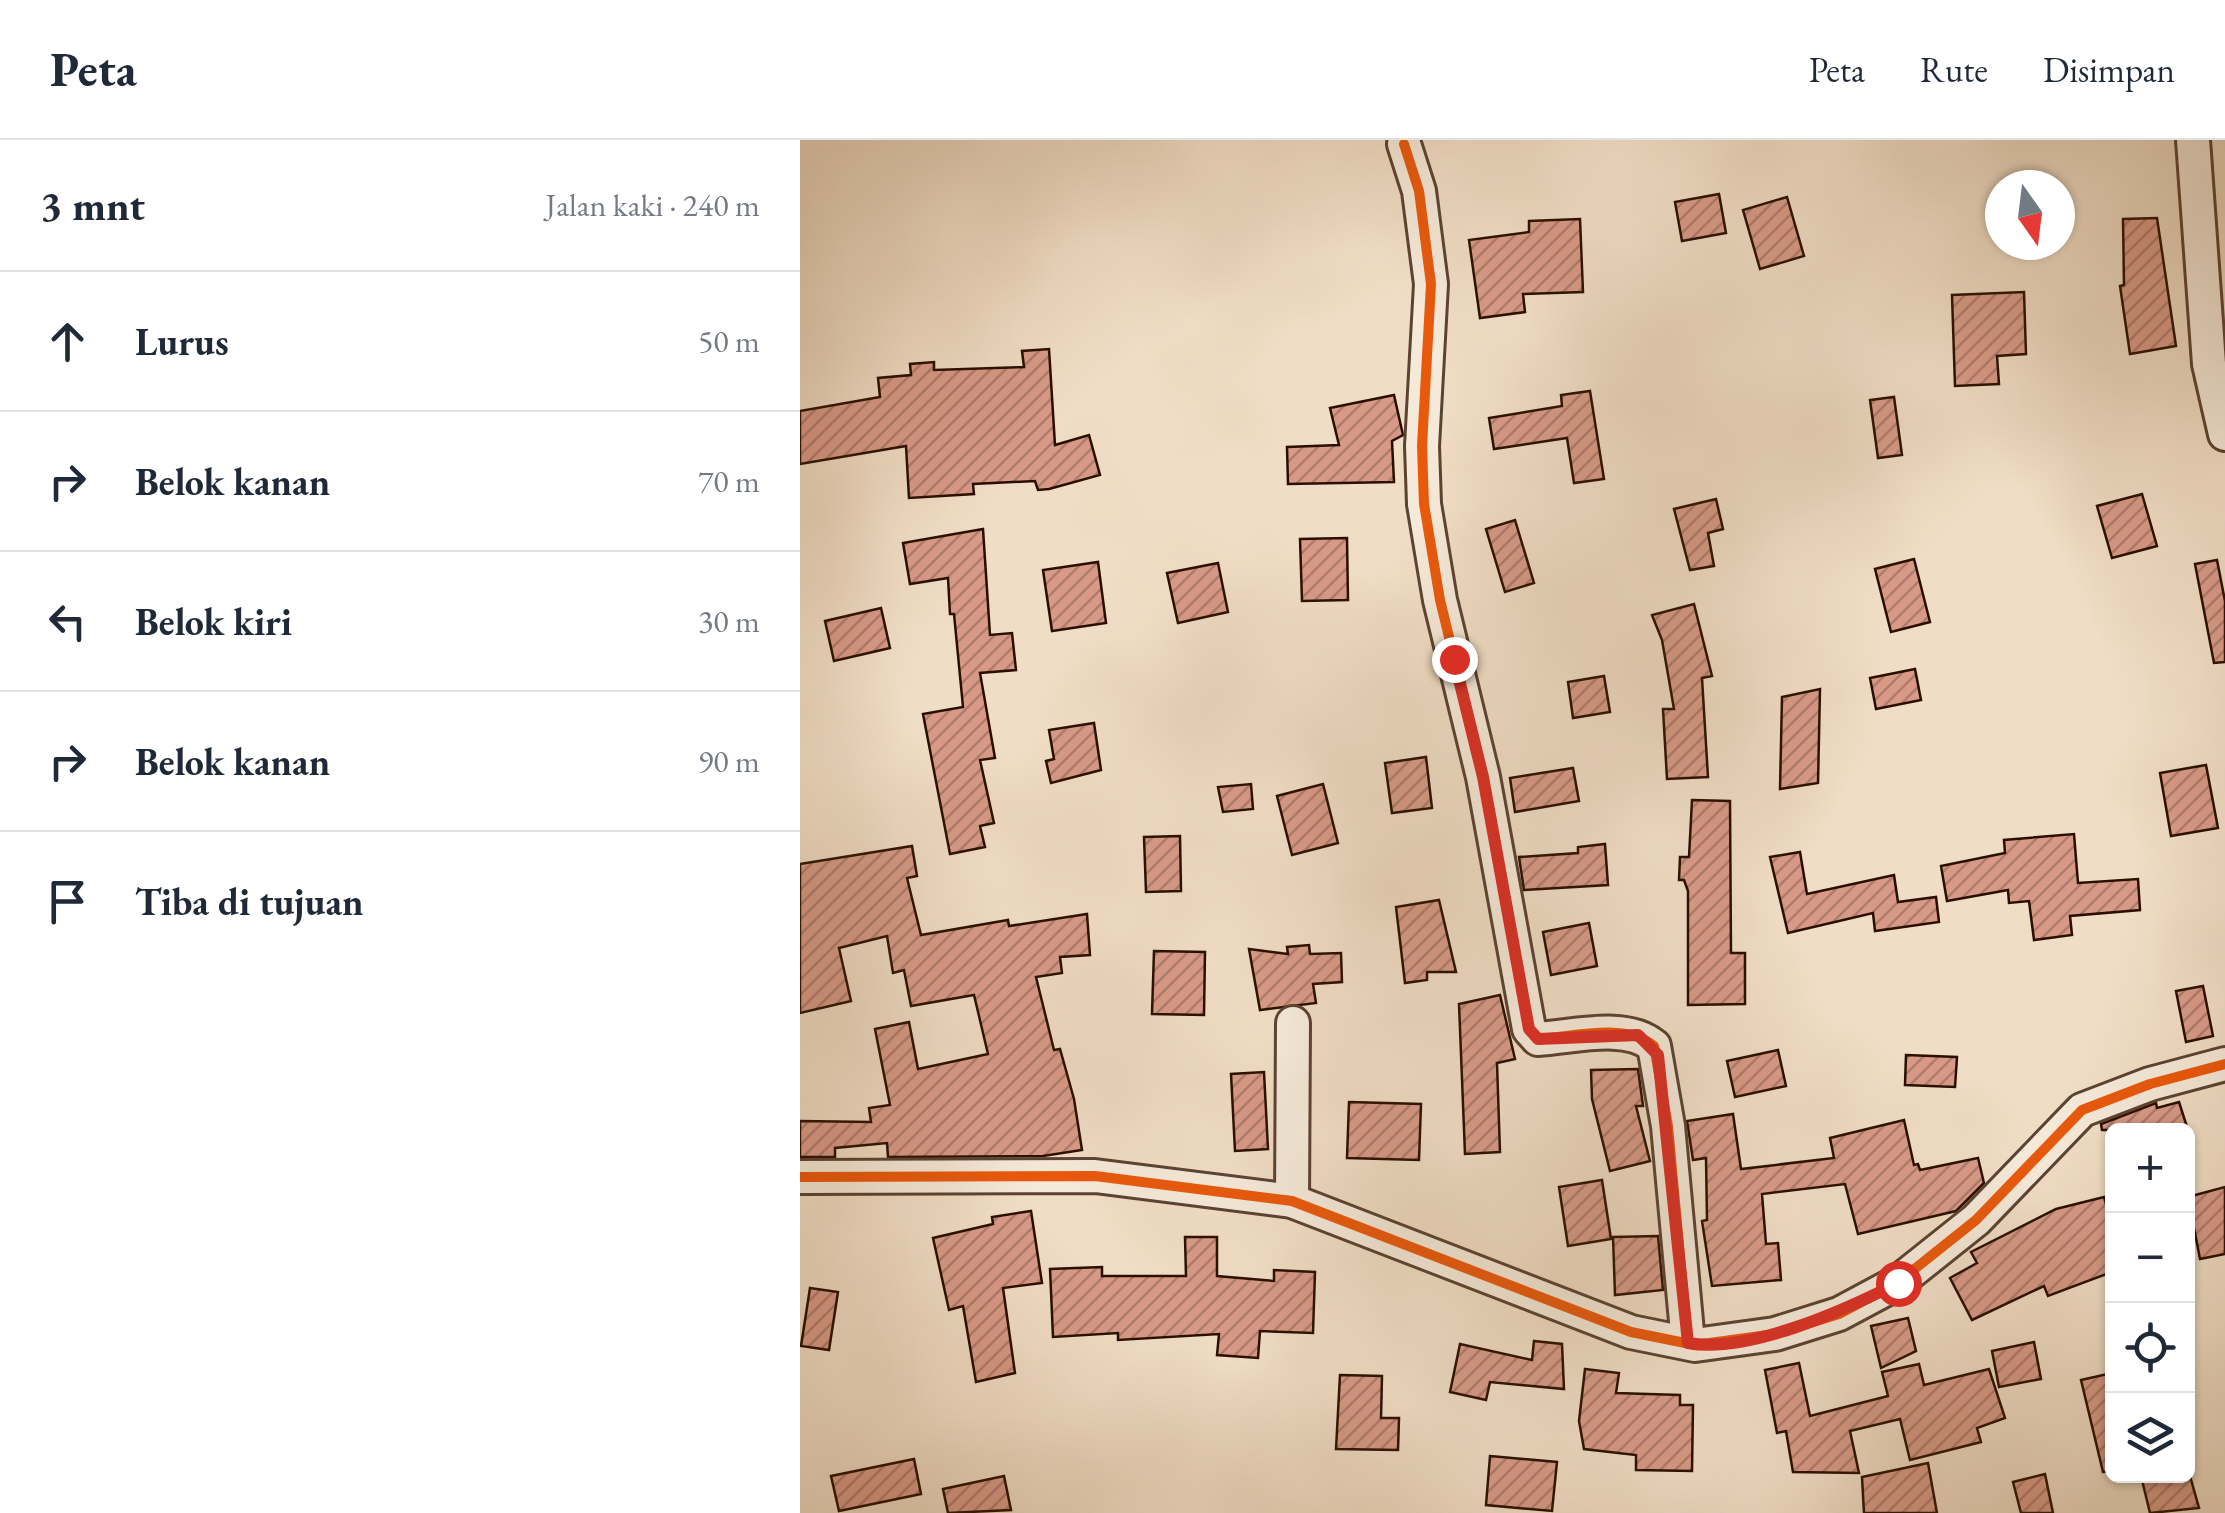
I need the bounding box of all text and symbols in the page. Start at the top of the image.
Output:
text: Peta [50,38,137,100]
text: Peta [1809,47,1865,92]
text: Rute [1920,47,1988,92]
text: Disimpan [2043,47,2175,92]
north arrow [1985,170,2075,260]
text: 3 mnt [40,178,145,233]
text: Jalan kaki · 240 m [545,184,760,226]
icon: ahead [40,314,95,369]
text: Lurus [135,317,229,366]
text: 50 m [698,320,760,362]
icon: right [40,454,95,509]
text: Belok kanan [135,457,330,506]
text: 70 m [698,460,760,502]
icon: left [40,594,95,649]
text: Belok kiri [135,597,292,646]
text: 30 m [698,600,760,642]
route end [1432,637,1478,683]
icon: right [40,734,95,789]
text: Belok kanan [135,737,330,786]
text: 90 m [698,740,760,782]
icon: arrive [40,874,95,929]
text: Tiba di tujuan [135,877,364,926]
map controls [2105,1123,2195,1483]
button: + [2105,1123,2195,1213]
button: − [2105,1213,2195,1303]
route start [1876,1261,1922,1307]
button: locate [2105,1303,2195,1393]
button: layers [2105,1393,2195,1483]

